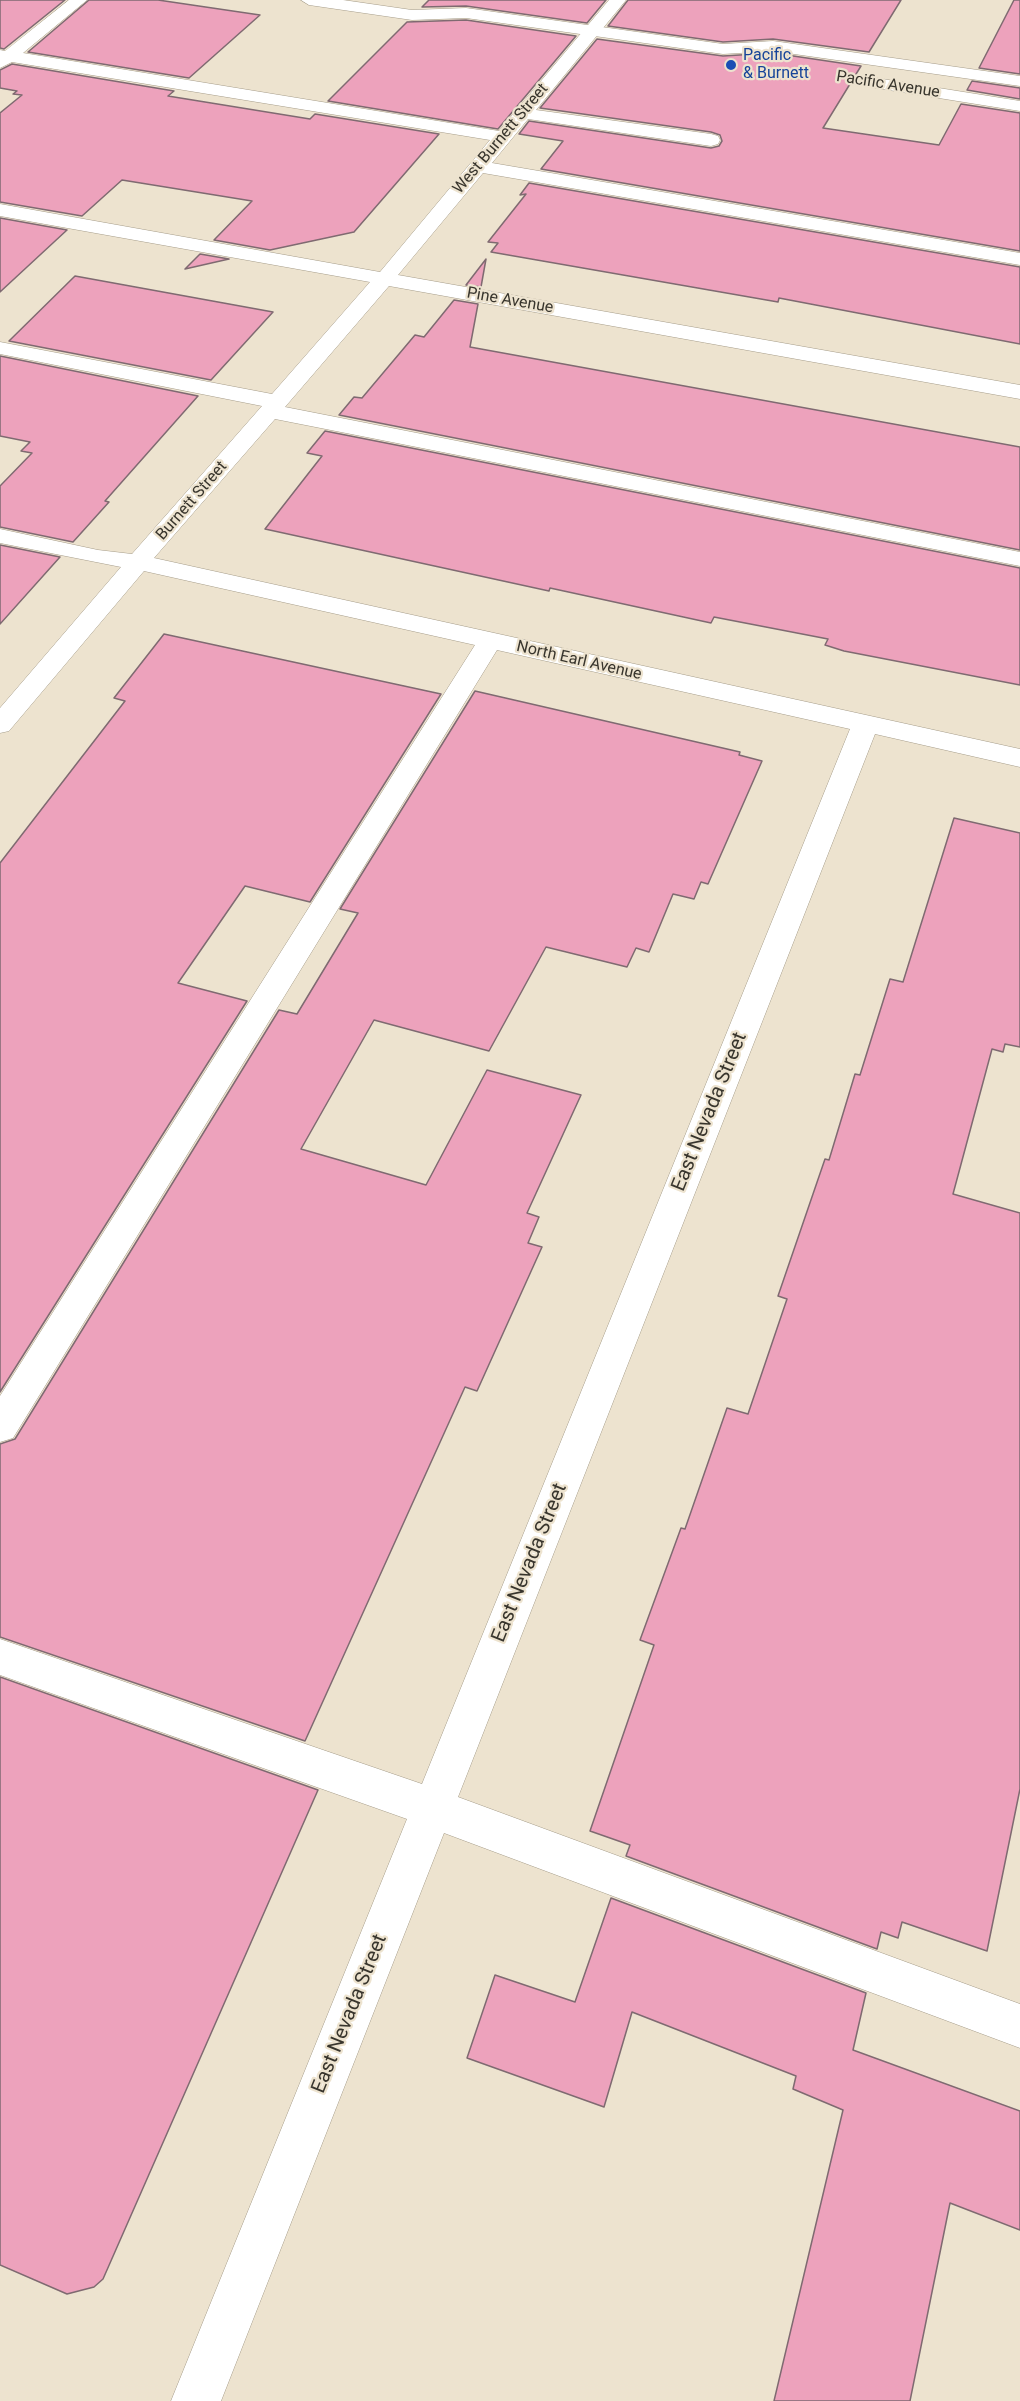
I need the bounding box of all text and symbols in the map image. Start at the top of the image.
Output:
place label: Pacific & Burnett [743,46,809,84]
marker: Pacific & Burnett [724,58,738,72]
street label: Pacific Avenue [835,67,941,103]
street label: West Burnett Street [449,80,553,198]
street label: Pine Avenue [465,284,555,318]
street label: Burnett Street [153,458,231,544]
street label: North Earl Avenue [515,637,643,685]
street label: East Nevada Street [667,1029,753,1195]
street label: East Nevada Street [487,1480,573,1646]
street label: East Nevada Street [307,1931,393,2097]

